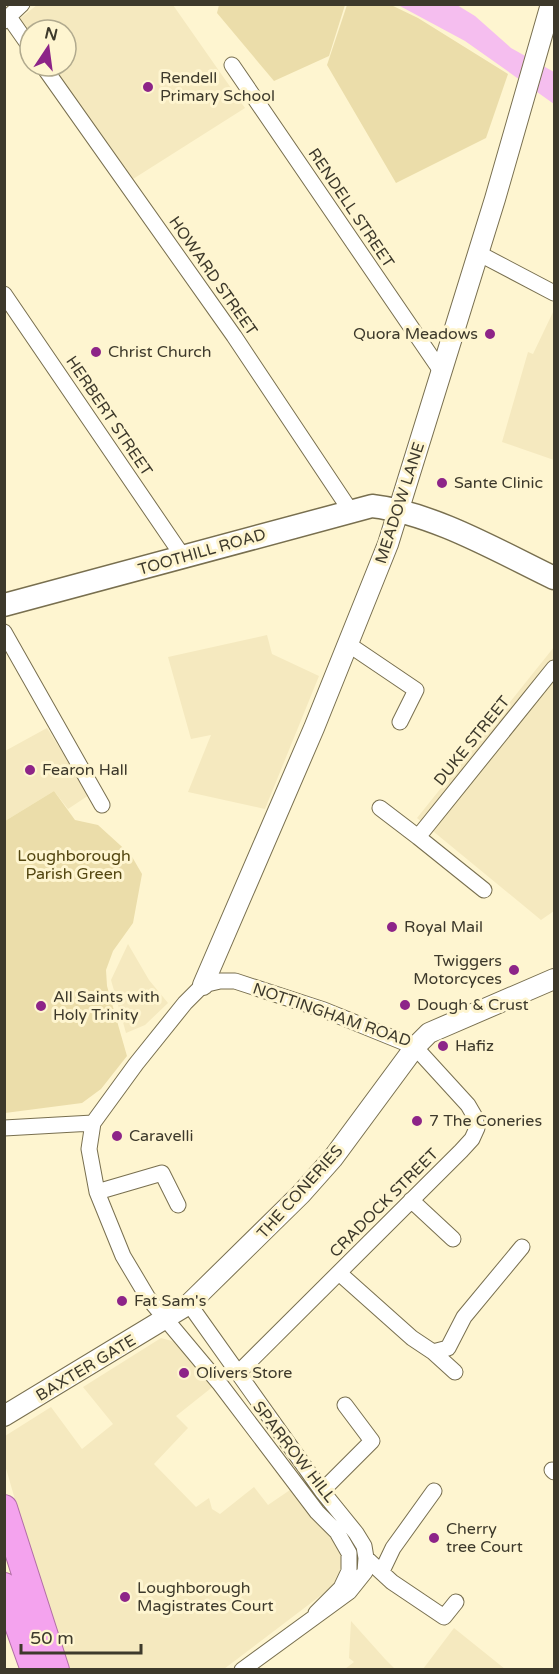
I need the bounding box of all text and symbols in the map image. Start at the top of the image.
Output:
north arrow [18,18,78,78]
text: N [43,23,60,46]
place label: Rendell Primary School [160,68,275,106]
marker: Rendell Primary School [141,80,155,94]
street label: RENDELL STREET [304,144,399,272]
street label: HOWARD STREET [164,212,262,340]
place label: Quora Meadows [353,324,478,344]
marker: Quora Meadows [483,327,497,341]
place label: Christ Church [108,342,212,362]
marker: Christ Church [89,345,103,359]
street label: HERBERT STREET [61,352,157,480]
street label: MEADOW LANE [371,440,429,566]
place label: Sante Clinic [454,473,543,493]
marker: Sante Clinic [435,476,449,490]
street label: TOOTHILL ROAD [136,524,268,580]
street label: DUKE STREET [430,692,514,790]
place label: Fearon Hall [42,760,128,780]
marker: Fearon Hall [23,763,37,777]
park label: Loughborough Parish Green [17,846,131,884]
place label: Royal Mail [404,917,483,937]
marker: Royal Mail [385,920,399,934]
place label: Twiggers Motorcyces [413,951,502,989]
marker: Twiggers Motorcyces [507,963,521,977]
street label: NOTTINGHAM ROAD [250,978,414,1052]
place label: All Saints with Holy Trinity [53,987,160,1025]
place label: Dough & Crust [417,995,529,1015]
marker: Dough & Crust [398,998,412,1012]
marker: All Saints with Holy Trinity [34,999,48,1013]
place label: Hafiz [455,1036,494,1056]
marker: Hafiz [436,1039,450,1053]
place label: 7 The Coneries [429,1111,542,1131]
marker: 7 The Coneries [410,1114,424,1128]
place label: Caravelli [129,1126,193,1146]
marker: Caravelli [110,1129,124,1143]
street label: THE CONERIES [253,1141,347,1243]
street label: CRADOCK STREET [325,1144,443,1262]
place label: Fat Sam's [134,1291,206,1311]
marker: Fat Sam's [115,1294,129,1308]
street label: BAXTER GATE [32,1330,140,1406]
place label: Olivers Store [196,1363,292,1383]
marker: Olivers Store [177,1366,191,1380]
street label: SPARROW HILL [248,1397,340,1507]
place label: Cherry tree Court [446,1519,523,1557]
marker: Cherry tree Court [427,1531,441,1545]
place label: Loughborough Magistrates Court [137,1578,274,1616]
marker: Loughborough Magistrates Court [118,1590,132,1604]
scale bar [21,1617,141,1655]
text: 50 m [30,1627,74,1649]

